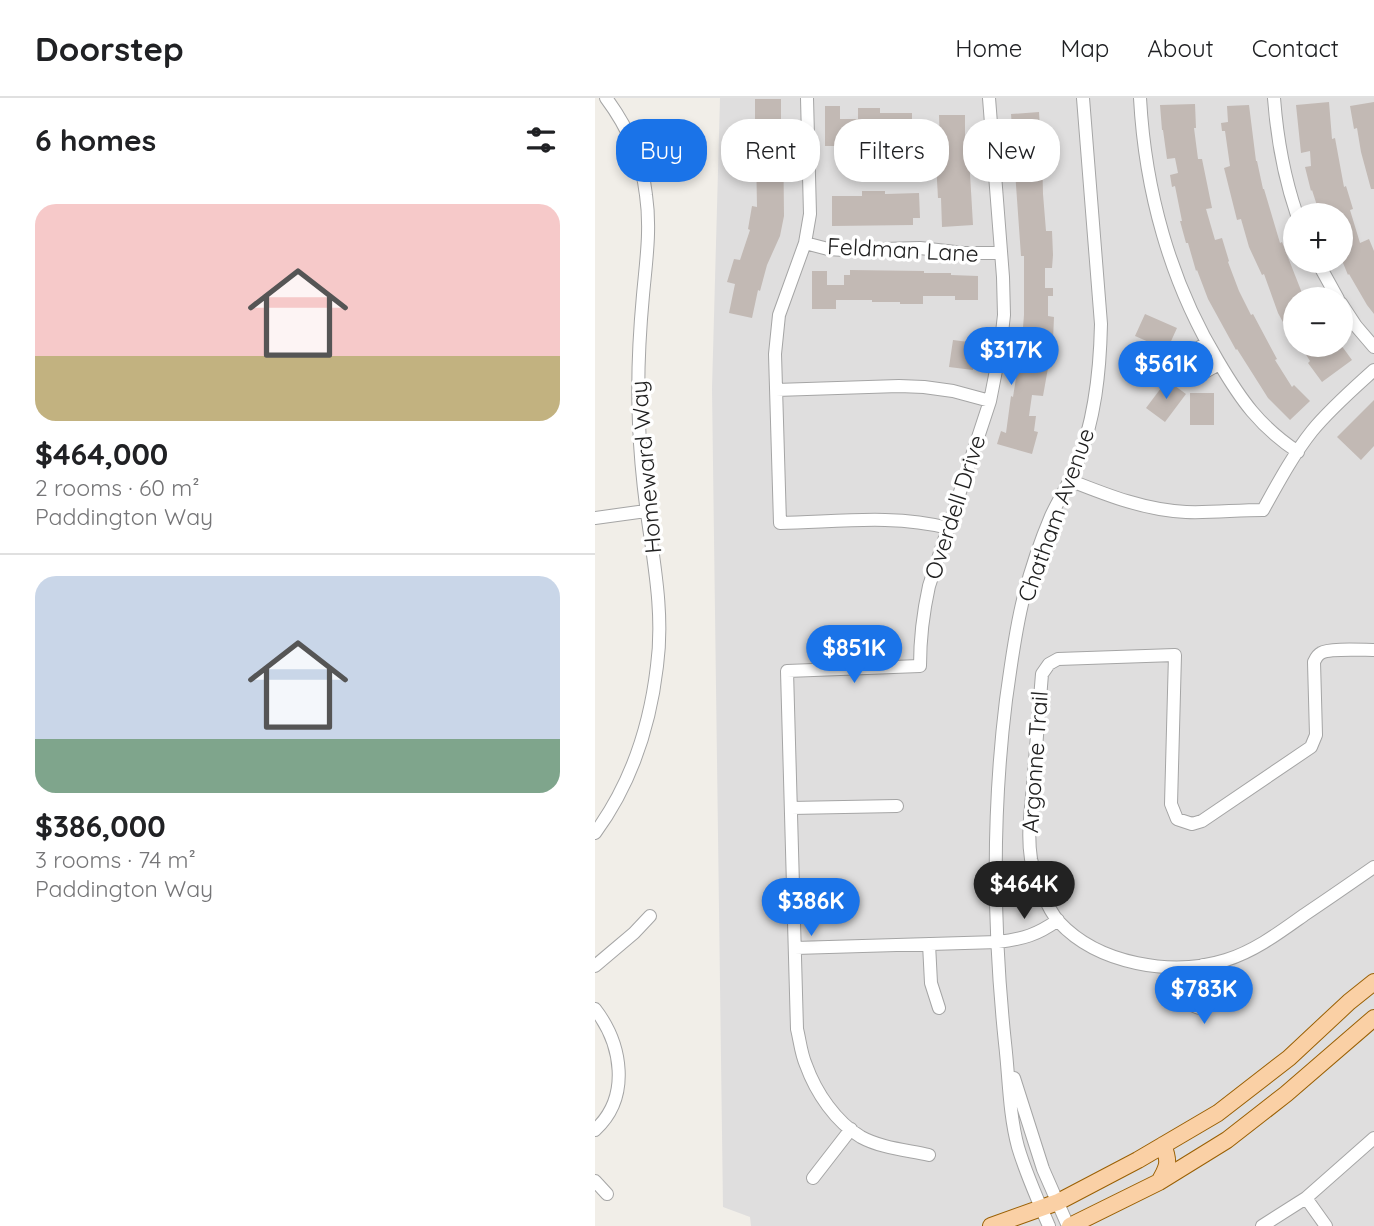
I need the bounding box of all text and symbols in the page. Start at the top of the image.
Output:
text: Doorstep [35,28,184,69]
text: Home [955,33,1022,63]
text: Map [1060,33,1109,63]
text: About [1147,33,1214,63]
text: Contact [1252,33,1339,63]
chip: Buy [616,119,707,182]
chip: Rent [721,119,820,182]
chip: Filters [834,119,949,182]
chip: New [963,119,1060,182]
text: 6 homes [35,121,156,159]
icon: filters [522,121,560,159]
map controls [1283,203,1353,357]
button: + [1283,203,1353,273]
street label: Feldman Lane [827,231,979,268]
icon: home [235,250,361,376]
button: − [1283,287,1353,357]
pin: $317K [962,328,1060,387]
text: $317K [980,335,1042,364]
pin: $561K [1117,342,1215,401]
text: $561K [1134,349,1198,378]
street label: Homeward Way [624,379,667,555]
street label: Chatham Avenue [1011,424,1100,606]
street label: Overdell Drive [918,431,992,583]
text: $464,000 [35,435,168,473]
text: 2 rooms · 60 m² [35,473,200,502]
text: Paddington Way [35,502,213,531]
icon: home [235,622,361,748]
pin: $851K [805,626,903,685]
text: $851K [822,633,886,662]
street label: Argonne Trail [1015,690,1054,834]
text: $386,000 [35,807,166,845]
text: 3 rooms · 74 m² [35,845,196,874]
pin: $464K [975,862,1073,921]
text: $464K [990,869,1058,898]
text: Paddington Way [35,874,213,903]
pin: $386K [762,878,860,938]
text: $386K [778,886,844,915]
pin: $783K [1155,967,1253,1026]
text: $783K [1171,974,1237,1003]

